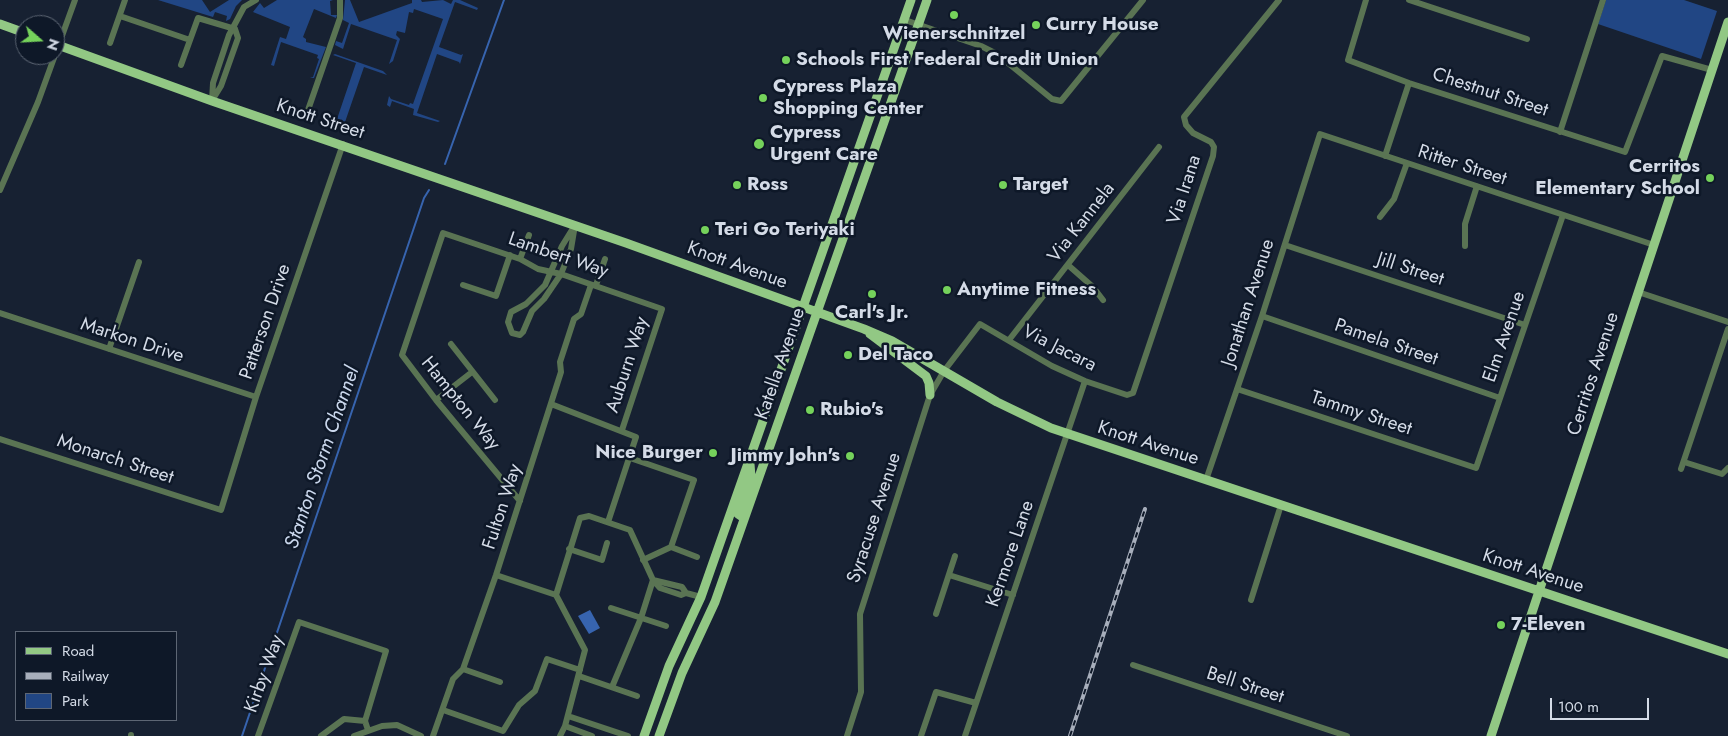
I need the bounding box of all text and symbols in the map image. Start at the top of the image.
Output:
marker: Wienerschnitzel [948,9,960,21]
place label: Curry House [1046,14,1159,36]
north arrow [15,15,65,65]
marker: Curry House [1030,19,1042,31]
place label: Wienerschnitzel [883,23,1025,45]
text: N [42,36,65,53]
place label: Schools First Federal Credit Union [796,49,1098,71]
marker: Schools First Federal Credit Union [780,54,792,66]
street label: Chestnut Street [1429,64,1551,122]
place label: Cypress Plaza Shopping Center [773,76,924,120]
marker: Cypress Plaza Shopping Center [757,92,769,104]
street label: Knott Street [273,95,367,145]
place label: Cypress Urgent Care [770,122,878,166]
marker: Cypress Urgent Care [752,137,766,151]
street label: Ritter Street [1415,141,1509,191]
street label: Via Irana [1163,152,1207,228]
place label: Cerritos Elementary School [1535,156,1700,200]
marker: Cerritos Elementary School [1704,172,1716,184]
place label: Ross [747,174,788,196]
place label: Target [1013,174,1068,196]
street label: Via Kannela [1044,178,1120,268]
marker: Ross [731,179,743,191]
marker: Target [997,179,1009,191]
place label: Teri Go Teriyaki [715,219,855,241]
marker: Teri Go Teriyaki [699,224,711,236]
street label: Lambert Way [505,228,611,284]
street label: Jonathan Avenue [1218,236,1280,370]
street label: Knott Avenue [684,237,790,295]
street label: Jill Street [1374,248,1446,292]
street label: Patterson Drive [236,261,296,383]
place label: Anytime Fitness [957,279,1096,301]
marker: Anytime Fitness [941,284,953,296]
marker: Carl's Jr. [866,288,878,300]
street label: Elm Avenue [1479,289,1531,385]
place label: Carl's Jr. [835,302,909,324]
street label: Katella Avenue [751,305,811,423]
street label: Cerritos Avenue [1563,309,1625,439]
street label: Markon Drive [77,314,187,368]
street label: Auburn Way [602,314,654,416]
street label: Pamela Street [1331,315,1441,371]
street label: Via Jacara [1018,321,1100,377]
place label: Del Taco [858,344,933,366]
marker: Del Taco [842,349,854,361]
street label: Hampton Way [415,353,505,455]
water label: Stanton Storm Channel [281,364,365,552]
street label: Tammy Street [1308,387,1414,441]
place label: Rubio's [820,399,883,421]
marker: Rubio's [804,404,816,416]
street label: Knott Avenue [1095,417,1201,471]
street label: Monarch Street [54,430,176,490]
place label: Nice Burger [595,442,703,464]
place label: Jimmy John's [731,445,840,467]
marker: Nice Burger [707,447,719,459]
street label: Syracuse Avenue [843,450,907,586]
marker: Jimmy John's [844,450,856,462]
street label: Fulton Way [479,461,527,553]
street label: Kermore Lane [982,498,1040,610]
street label: Knott Avenue [1480,545,1586,599]
place label: 7-Eleven [1511,614,1585,636]
marker: 7-Eleven [1495,619,1507,631]
legend [15,631,178,721]
street label: Kirby Way [240,632,290,716]
text: Road [62,640,94,662]
street label: Bell Street [1203,663,1287,709]
text: Railway [62,665,109,687]
scale bar [1553,688,1652,720]
text: Park [62,690,89,712]
text: 100 m [1558,696,1599,718]

